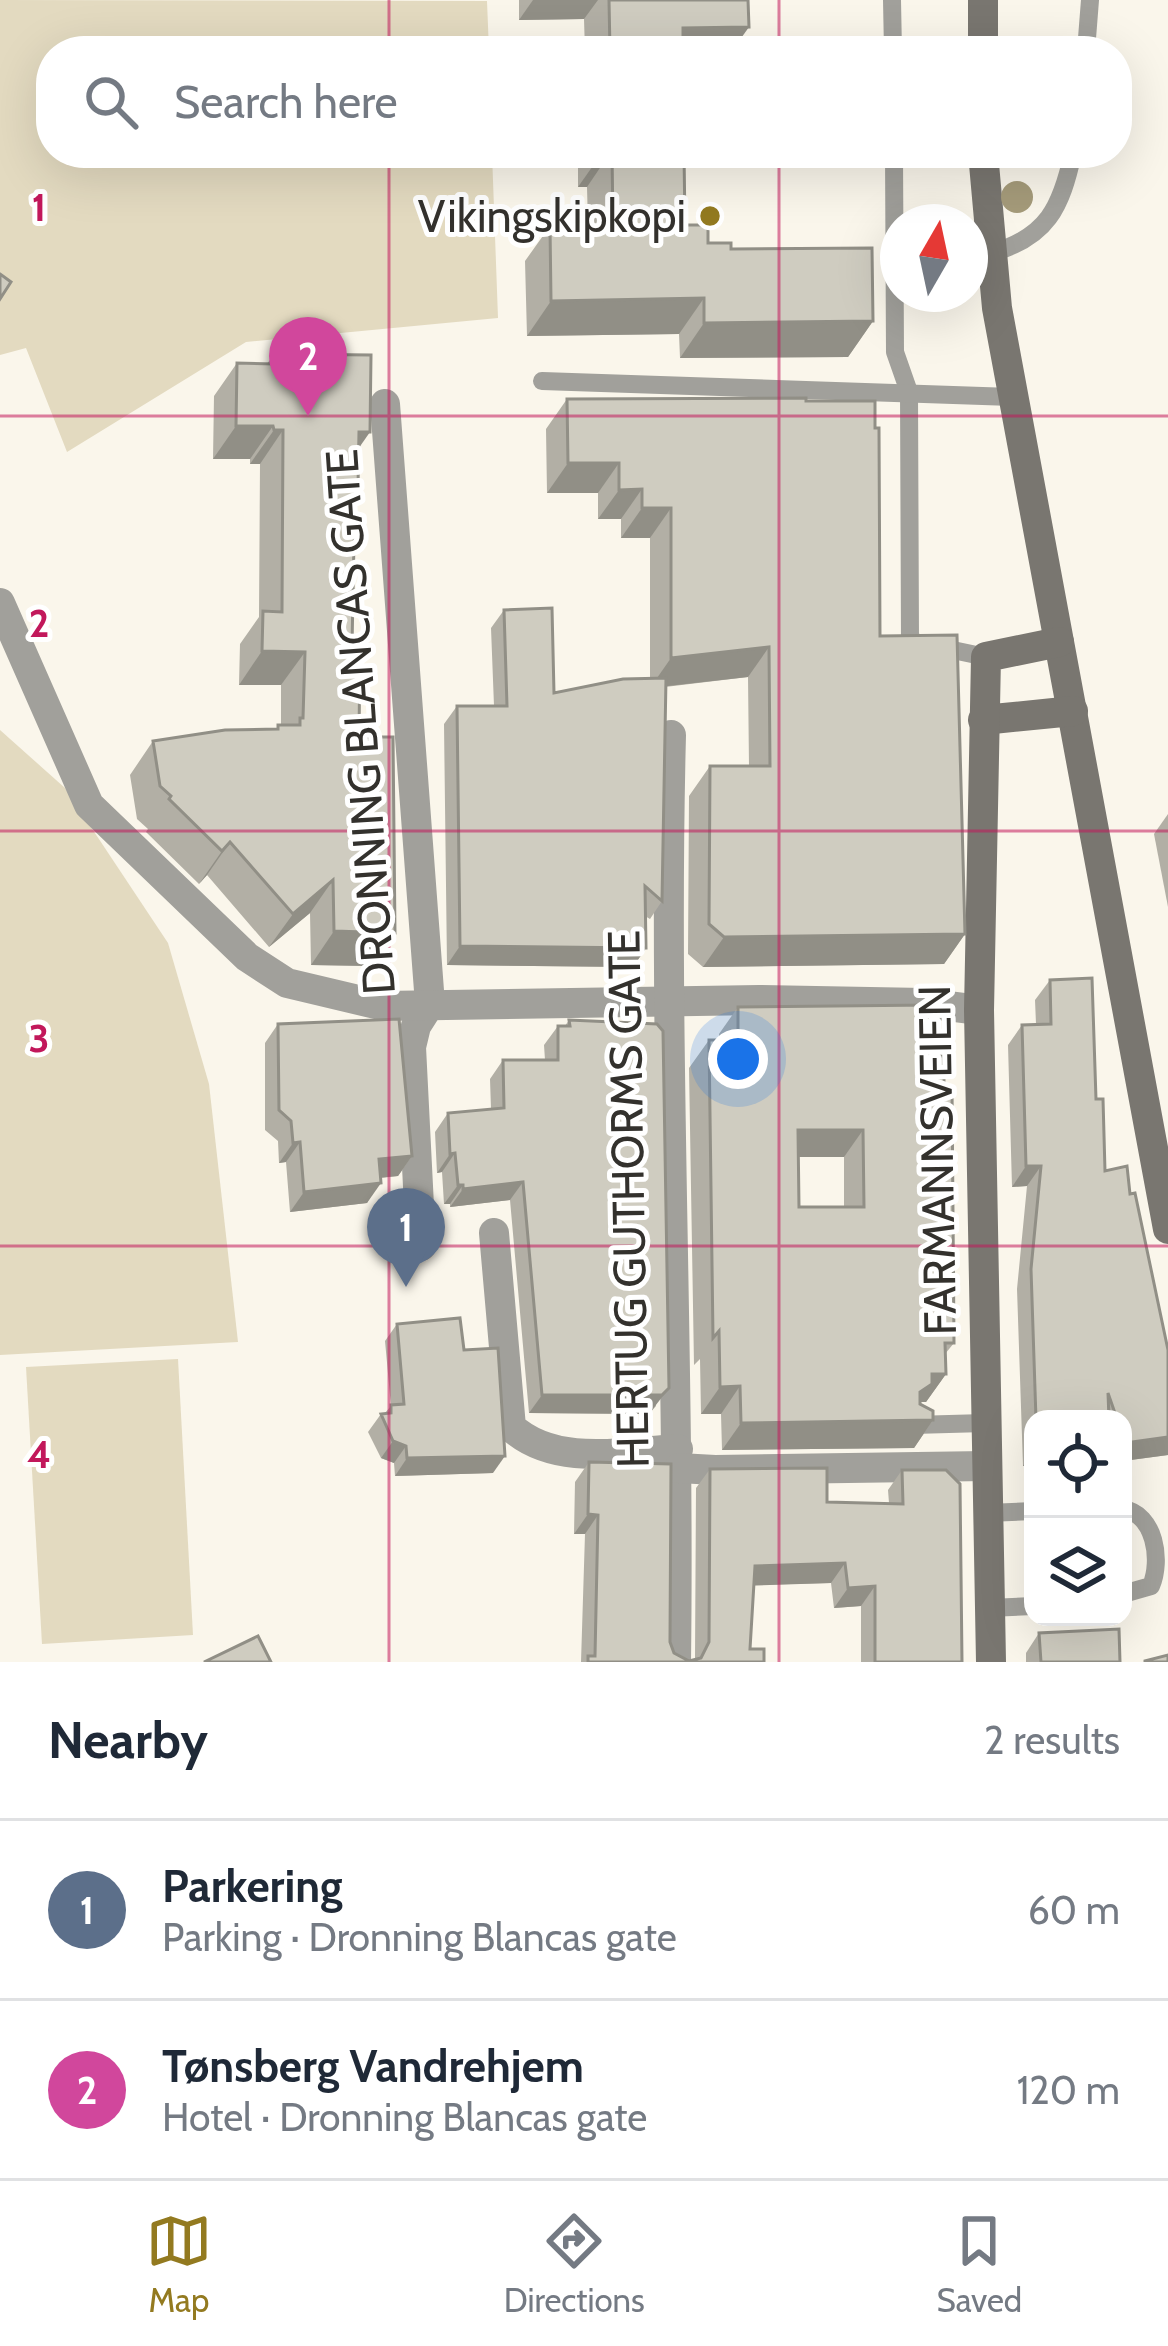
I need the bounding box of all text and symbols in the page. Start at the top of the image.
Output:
search box [36,36,1132,168]
icon: search [78,69,144,135]
text: Search here [174,75,398,129]
text: 1 [32,183,46,231]
place label: Vikingskipkopi [418,189,686,243]
marker: Vikingskipkopi [697,203,723,229]
north arrow [880,204,988,312]
pin: 2 [269,317,347,416]
street label: DRONNING BLANCAS GATE [314,448,406,996]
text: 2 [29,599,49,647]
street label: HERTUG GUTHORMS GATE [596,930,660,1468]
street label: FARMANNSVEIEN [907,984,967,1336]
text: 3 [28,1014,50,1062]
your location [708,1029,768,1089]
pin: 1 [367,1188,445,1287]
map controls [1024,1410,1132,1626]
button: locate [1024,1410,1132,1518]
text: 4 [27,1430,51,1478]
button: layers [1024,1518,1132,1626]
text: Nearby [48,1709,208,1771]
text: 2 results [984,1716,1120,1764]
text: Parkering [162,1859,343,1913]
text: 1 [80,1886,94,1934]
text: 60 m [1028,1886,1120,1934]
text: Parking · Dronning Blancas gate [162,1913,677,1961]
text: Tønsberg Vandrehjem [162,2039,584,2093]
text: 2 [77,2066,97,2114]
text: 120 m [1017,2066,1120,2114]
text: Hotel · Dronning Blancas gate [162,2093,647,2141]
tab: Map [146,2208,212,2320]
tab: Directions [504,2208,645,2320]
tab: Saved [936,2208,1022,2320]

